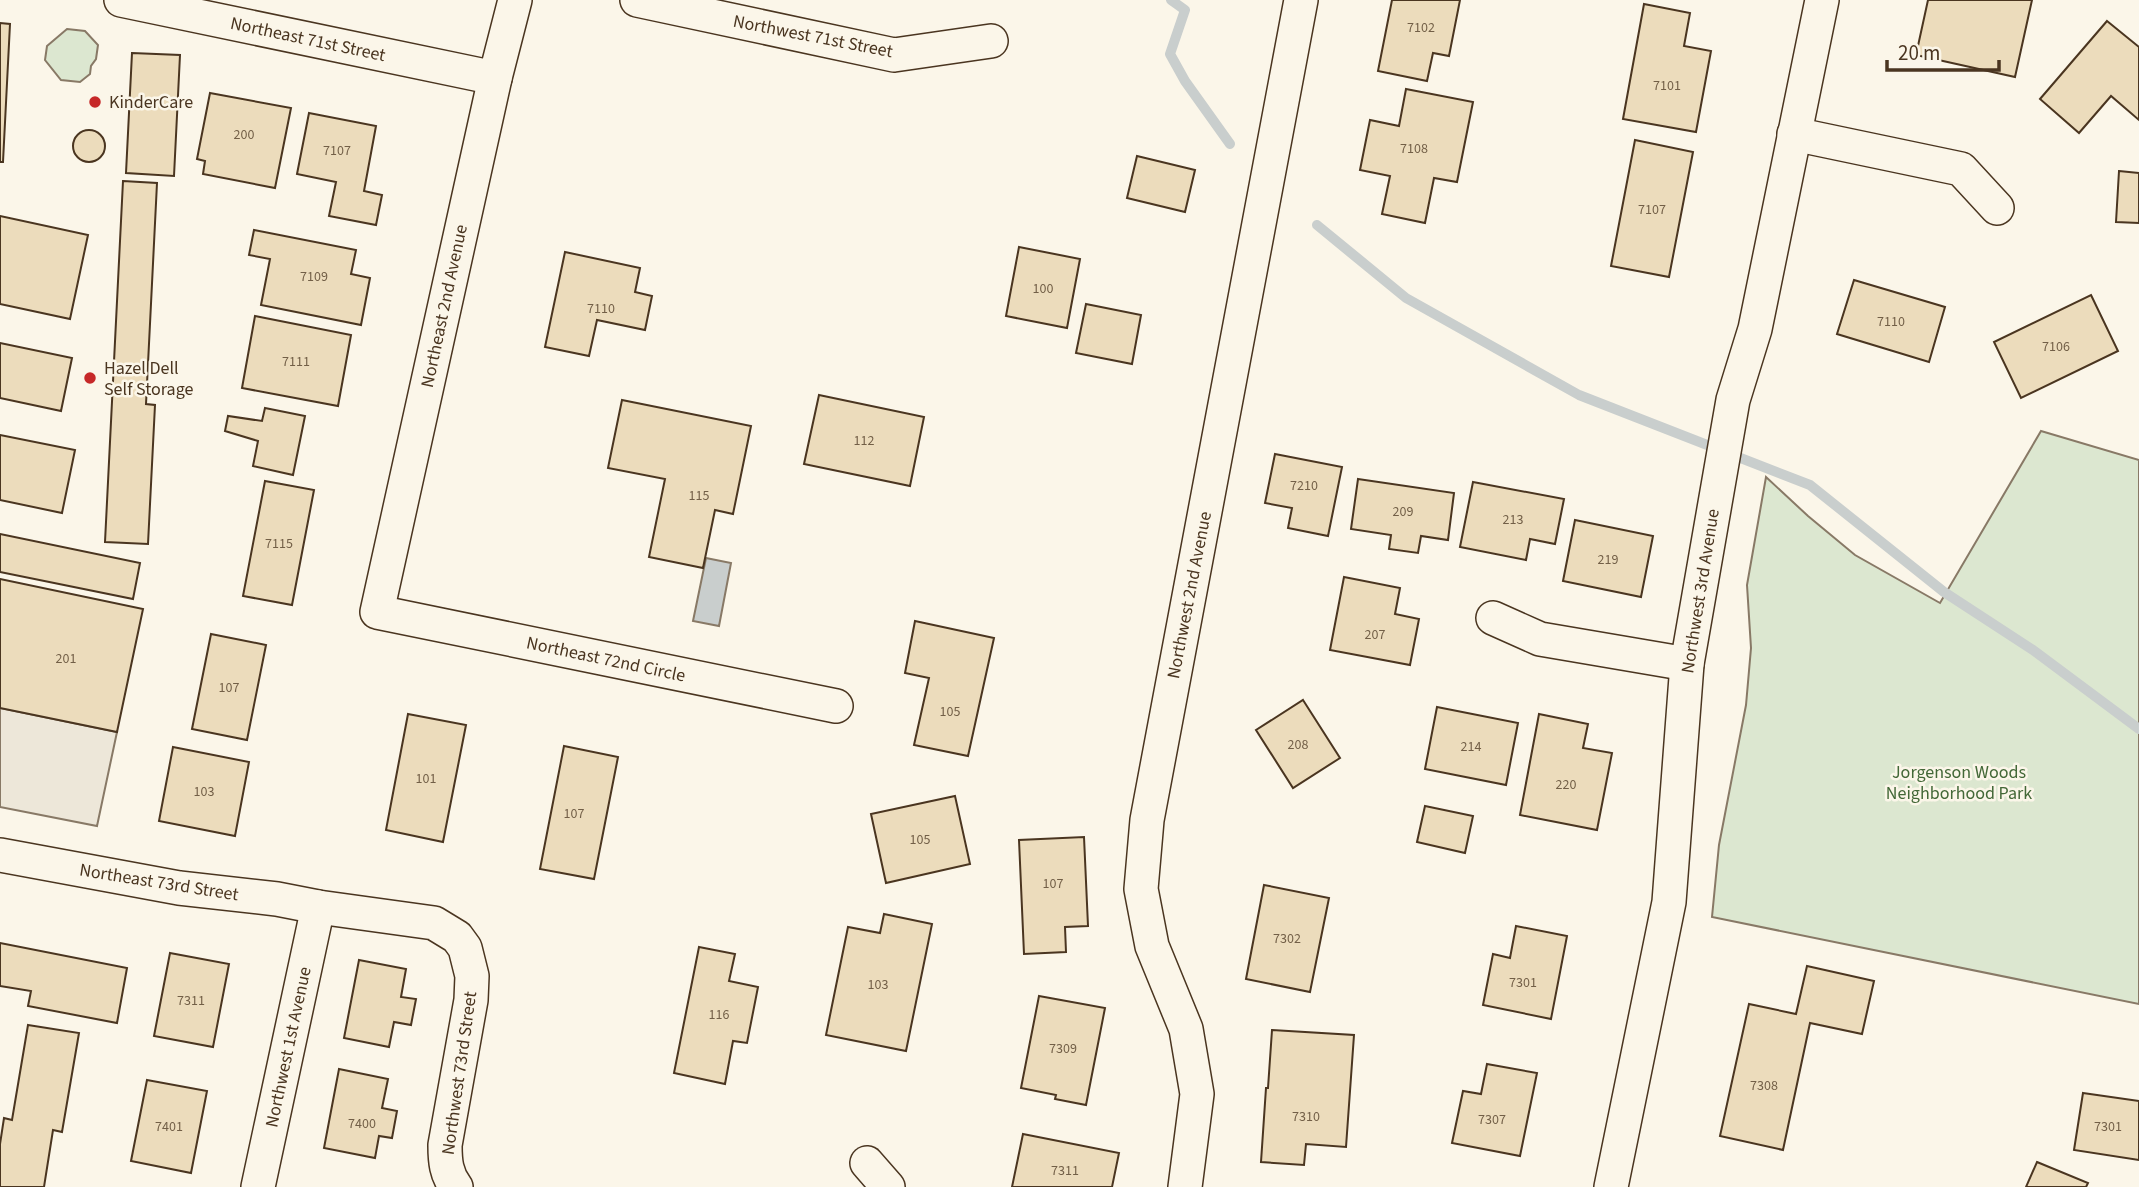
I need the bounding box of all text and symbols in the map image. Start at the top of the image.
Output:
street label: Northwest 71st Street [731,9,895,64]
street label: Northeast 71st Street [228,11,388,68]
house number: 7102 [1407,18,1435,38]
scale bar [1887,28,1999,72]
text: 20 m [1898,38,1940,68]
house number: 7101 [1653,76,1681,96]
place label: KinderCare [109,90,193,115]
marker: KinderCare [87,94,103,110]
house number: 200 [234,125,254,145]
house number: 7108 [1400,139,1428,159]
house number: 7107 [323,141,351,161]
house number: 7107 [1638,200,1666,220]
street label: Northeast 2nd Avenue [415,222,474,390]
house number: 7109 [300,267,328,287]
house number: 100 [1033,279,1053,299]
house number: 7110 [587,299,615,319]
house number: 7110 [1877,312,1905,332]
house number: 7106 [2042,337,2070,357]
house number: 7111 [282,352,310,372]
place label: Hazel Dell Self Storage [104,356,193,402]
marker: Hazel Dell Self Storage [82,370,98,386]
house number: 112 [854,431,874,451]
house number: 7210 [1290,476,1318,496]
house number: 115 [689,486,709,506]
house number: 209 [1393,502,1413,522]
street label: Northwest 3rd Avenue [1675,507,1726,675]
street label: Northwest 2nd Avenue [1161,509,1218,681]
house number: 213 [1503,510,1523,530]
house number: 7115 [265,534,293,554]
house number: 219 [1598,550,1618,570]
house number: 207 [1365,625,1385,645]
street label: Northeast 72nd Circle [524,630,688,689]
house number: 201 [56,649,76,669]
house number: 107 [219,678,239,698]
house number: 105 [940,702,960,722]
house number: 208 [1288,735,1308,755]
house number: 214 [1461,737,1481,757]
park label: Jorgenson Woods Neighborhood Park [1886,760,2032,806]
house number: 101 [416,769,436,789]
house number: 220 [1556,775,1576,795]
house number: 103 [194,782,214,802]
house number: 107 [564,804,584,824]
house number: 105 [910,830,930,850]
street label: Northeast 73rd Street [78,858,240,907]
house number: 107 [1043,874,1063,894]
house number: 7302 [1273,929,1301,949]
street label: Northwest 1st Avenue [259,964,318,1130]
house number: 7301 [1509,973,1537,993]
house number: 103 [868,975,888,995]
street label: Northwest 73rd Street [436,990,483,1156]
house number: 7311 [177,991,205,1011]
house number: 116 [709,1005,729,1025]
house number: 7309 [1049,1039,1077,1059]
house number: 7308 [1750,1076,1778,1096]
house number: 7310 [1292,1107,1320,1127]
house number: 7307 [1478,1110,1506,1130]
house number: 7400 [348,1114,376,1134]
house number: 7401 [155,1117,183,1137]
house number: 7301 [2094,1117,2122,1137]
house number: 7311 [1051,1161,1079,1181]

